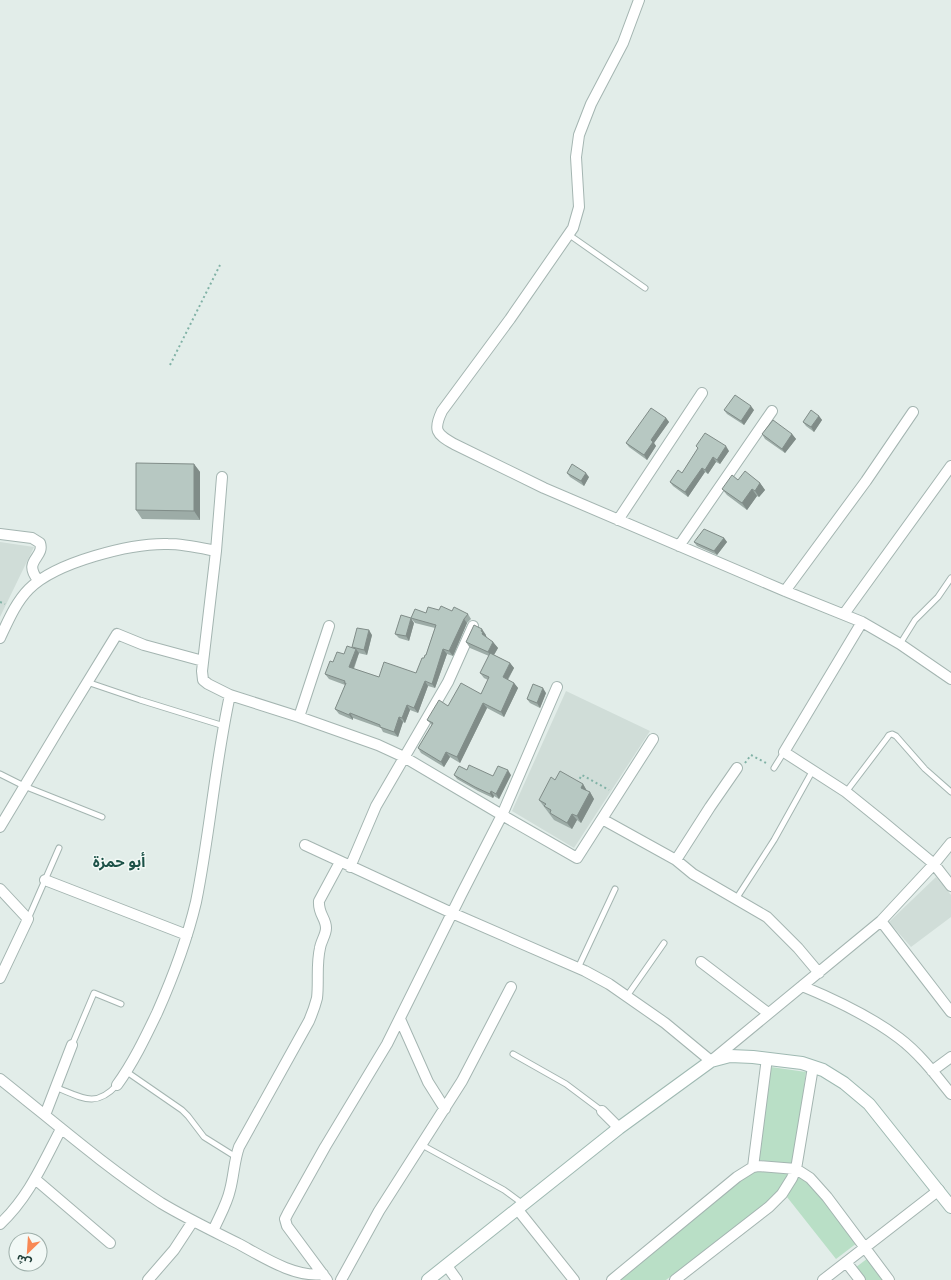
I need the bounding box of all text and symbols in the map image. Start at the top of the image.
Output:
district label: أبو حمزة [93,851,145,871]
north arrow [8,1232,48,1272]
text: ش [14,1252,34,1271]

